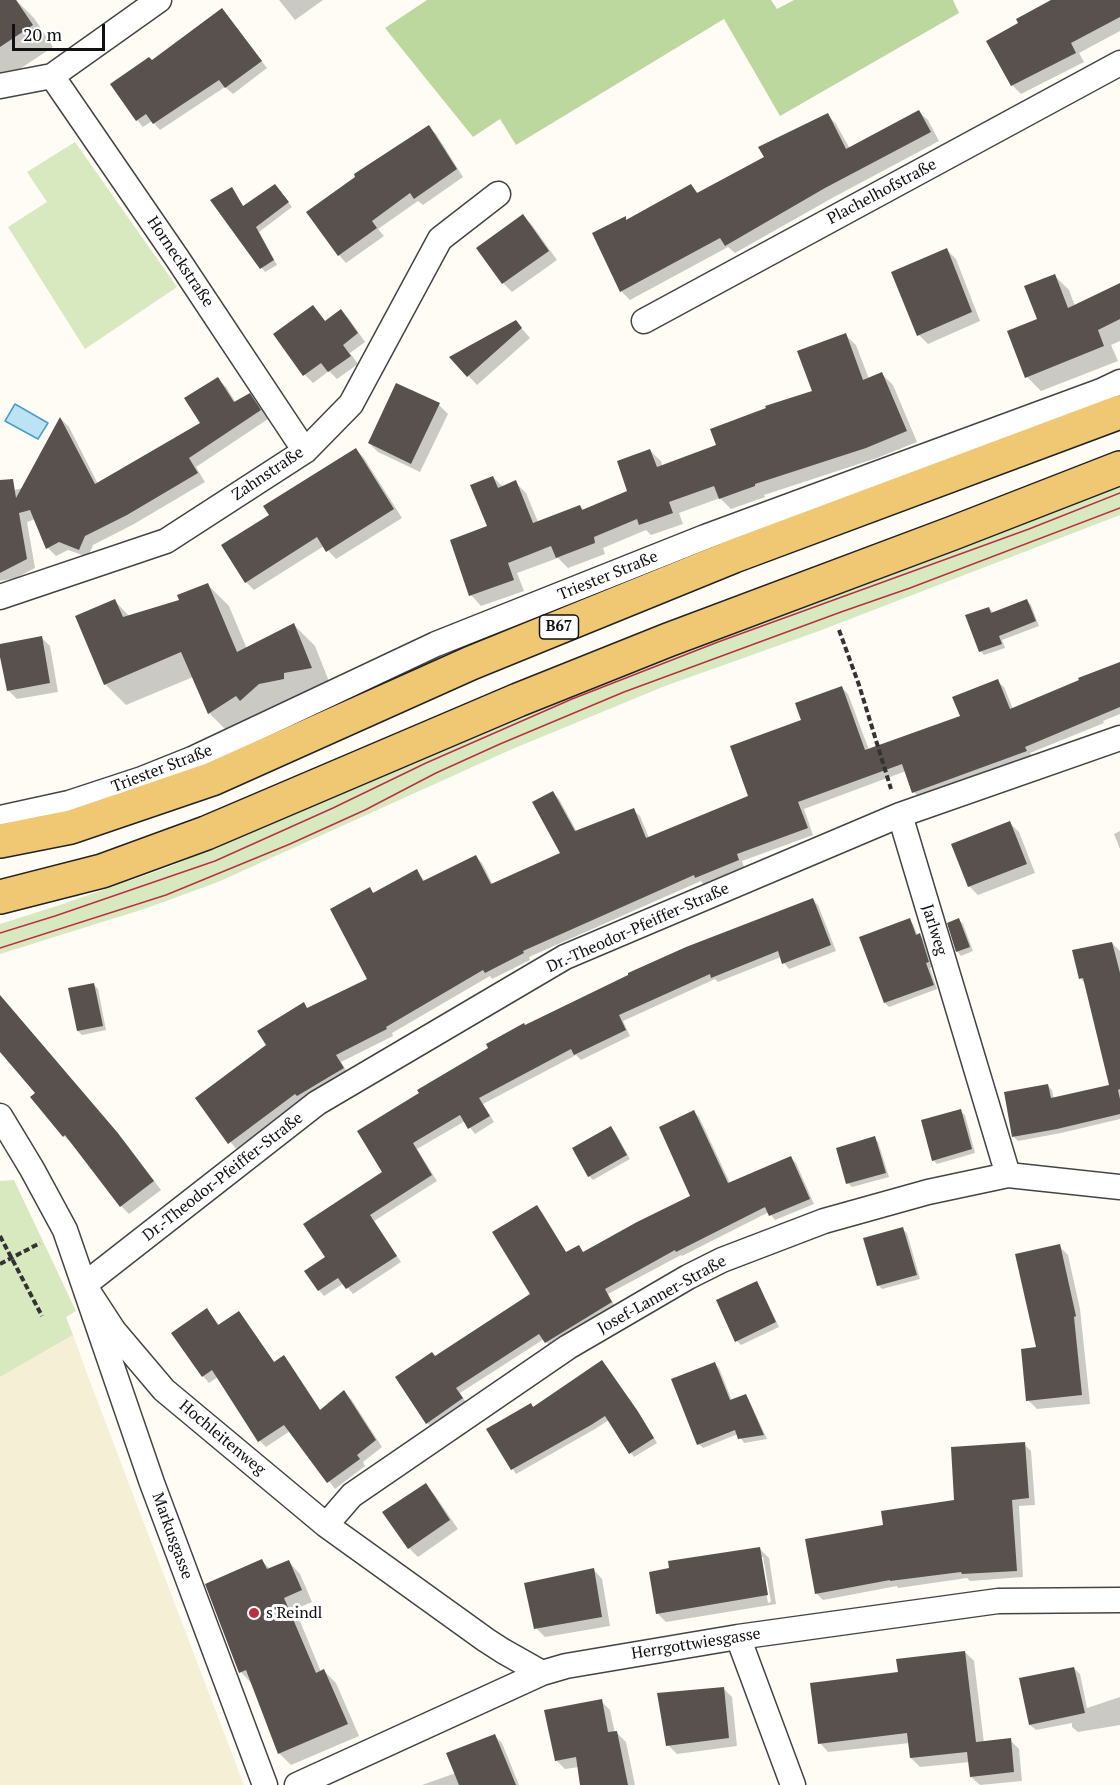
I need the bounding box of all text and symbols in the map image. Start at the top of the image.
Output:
scale bar [15,12,108,50]
text: 20 m [23,22,62,46]
street label: Plachelhofstraße [824,155,940,229]
street label: Horneckstraße [143,213,217,311]
street label: Zahnstraße [229,443,307,505]
street label: Triester Straße [555,547,661,605]
road number: B67 [540,615,578,639]
street label: Triester Straße [109,741,215,797]
street label: Dr.-Theodor-Pfeiffer-Straße [544,879,732,977]
street label: Jarlweg [917,902,951,958]
street label: Dr.-Theodor-Pfeiffer-Straße [139,1109,307,1245]
street label: Josef-Lanner-Straße [594,1252,730,1338]
street label: Hochleitenweg [175,1396,269,1480]
street label: Markusgasse [147,1490,197,1582]
place label: s'Reindl [266,1603,322,1623]
marker: s'Reindl [247,1606,261,1620]
street label: Herrgottwiesgasse [630,1624,762,1664]

